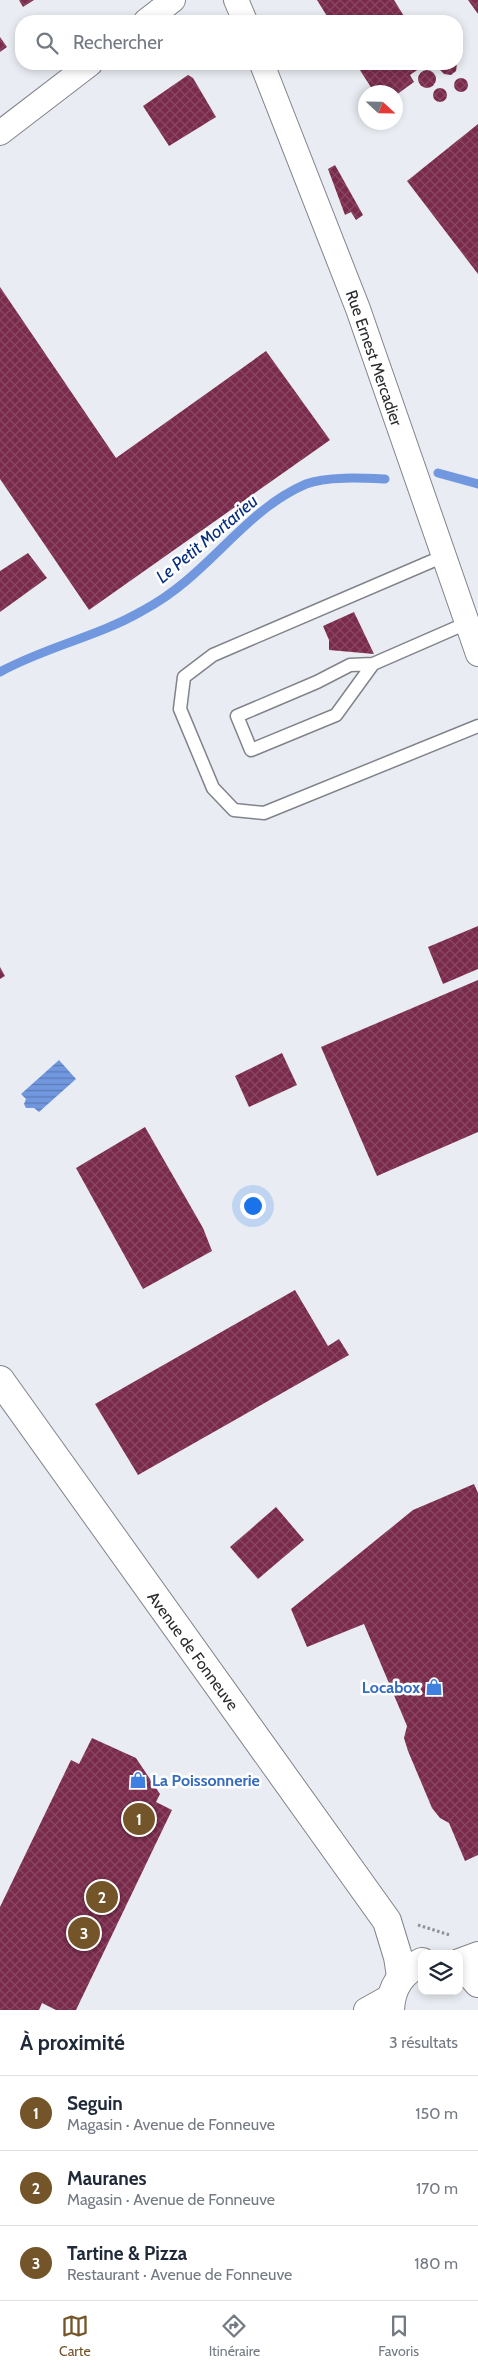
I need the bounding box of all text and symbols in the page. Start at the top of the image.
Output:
search box [15,15,463,70]
icon: search [33,29,61,57]
text: Rechercher [73,31,163,54]
north arrow [358,85,403,130]
street label: Rue Ernest Mercadier [342,288,406,429]
water label: Le Petit Mortarieu [152,490,262,588]
your location [240,1193,266,1219]
street label: Avenue de Fonneuve [144,1588,242,1714]
shop icon: Locabox [424,1677,444,1697]
place label: Locabox [362,1678,420,1697]
shop icon: La Poissonnerie [128,1770,148,1790]
place label: La Poissonnerie [152,1771,260,1790]
pin: 1 [123,1800,155,1838]
pin: 2 [86,1878,118,1916]
pin: 3 [68,1914,100,1952]
map controls [418,1950,463,1995]
button: layers [418,1950,463,1995]
text: À proximité [20,2030,125,2055]
text: 3 résultats [389,2033,458,2052]
text: Seguin [67,2092,123,2115]
text: 1 [33,2104,39,2123]
text: 150 m [415,2104,458,2123]
text: Magasin · Avenue de Fonneuve [67,2115,275,2134]
text: Mauranes [67,2167,147,2190]
text: 2 [32,2179,40,2198]
text: 170 m [416,2179,458,2198]
text: Magasin · Avenue de Fonneuve [67,2190,275,2209]
text: Tartine & Pizza [67,2242,187,2265]
text: 3 [32,2254,40,2273]
text: 180 m [414,2254,458,2273]
text: Restaurant · Avenue de Fonneuve [67,2265,292,2284]
tab: Carte [59,2312,91,2360]
tab: Itinéraire [209,2312,260,2360]
tab: Favoris [378,2312,419,2360]

